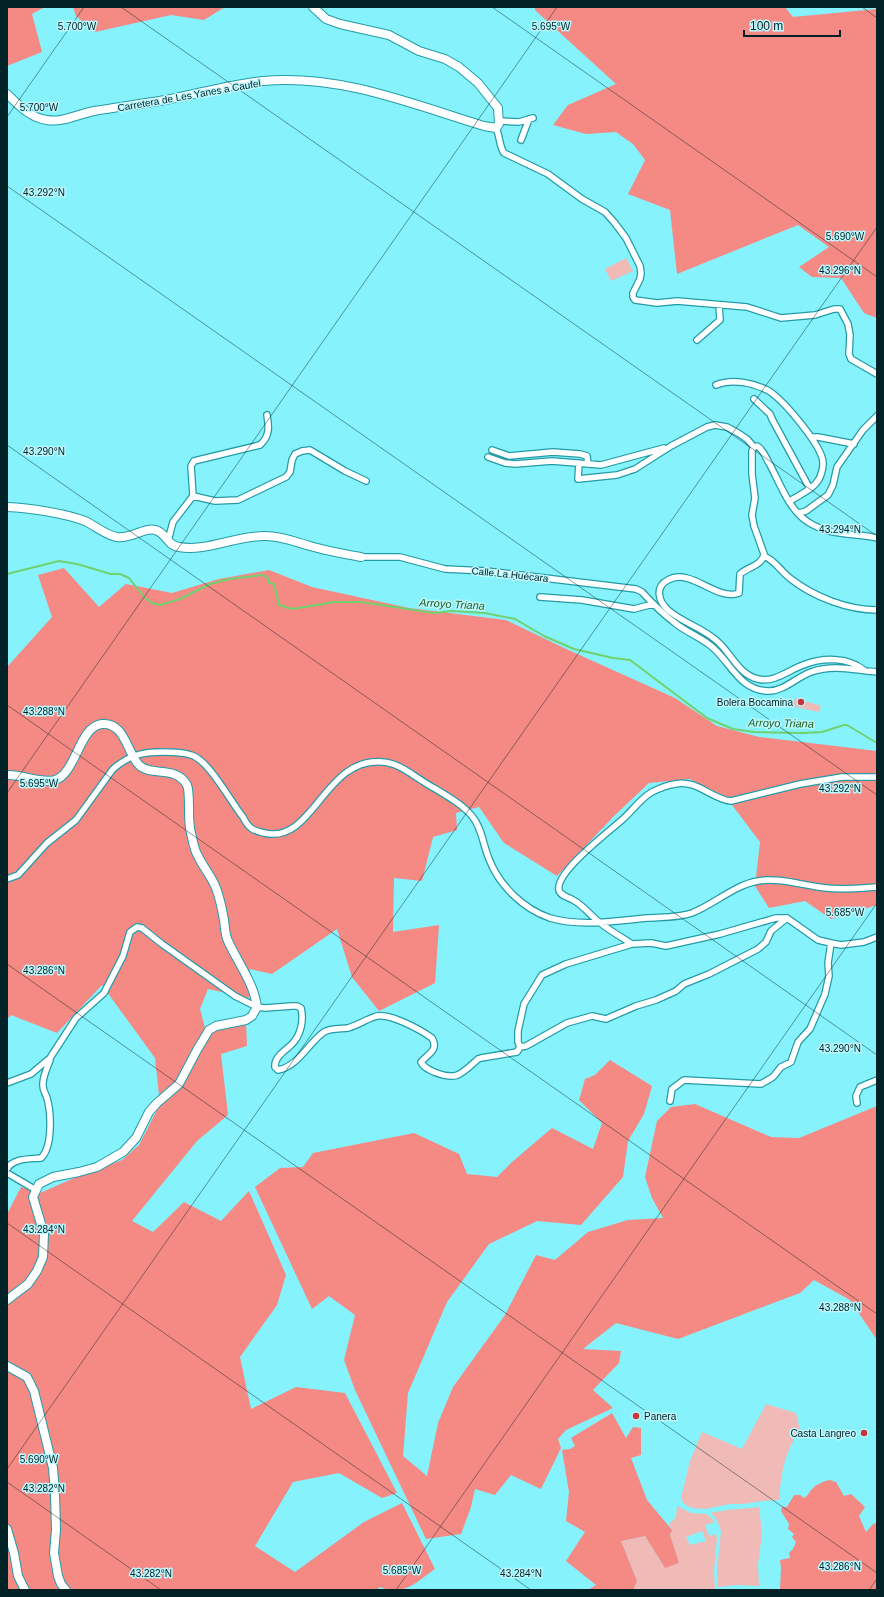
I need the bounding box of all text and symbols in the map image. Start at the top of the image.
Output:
scale bar [744,12,840,38]
text: 100 m [750,19,783,33]
text: 5.700°W [58,21,97,32]
text: 5.695°W [532,21,571,32]
street label: Carretera de Les Yanes a Caufel [117,77,262,114]
text: 5.700°W [20,102,59,113]
text: 43.292°N [23,187,65,198]
text: 5.690°W [826,231,865,242]
text: 43.296°N [819,265,861,276]
text: 43.290°N [23,446,65,457]
text: 43.294°N [819,524,861,535]
street label: Calle La Ḥuécara [471,565,549,584]
water label: Arroyo Triana [418,596,485,612]
place label: Bolera Bocamina [717,697,793,708]
marker: Bolera Bocamina [796,697,806,707]
text: 43.288°N [23,706,65,717]
water label: Arroyo Triana [747,716,814,730]
text: 5.695°W [20,778,59,789]
text: 43.292°N [819,783,861,794]
text: 5.685°W [826,907,865,918]
text: 43.286°N [23,965,65,976]
text: 43.290°N [819,1043,861,1054]
text: 43.284°N [23,1224,65,1235]
text: 43.288°N [819,1302,861,1313]
marker: Panera [631,1411,641,1421]
place label: Panera [644,1411,677,1422]
place label: Casta Langreo [790,1428,856,1439]
marker: Casta Langreo [859,1428,869,1438]
text: 5.690°W [20,1454,59,1465]
text: 43.282°N [23,1483,65,1494]
text: 43.286°N [819,1561,861,1572]
text: 5.685°W [383,1565,422,1576]
text: 43.282°N [130,1568,172,1579]
text: 43.284°N [500,1568,542,1579]

